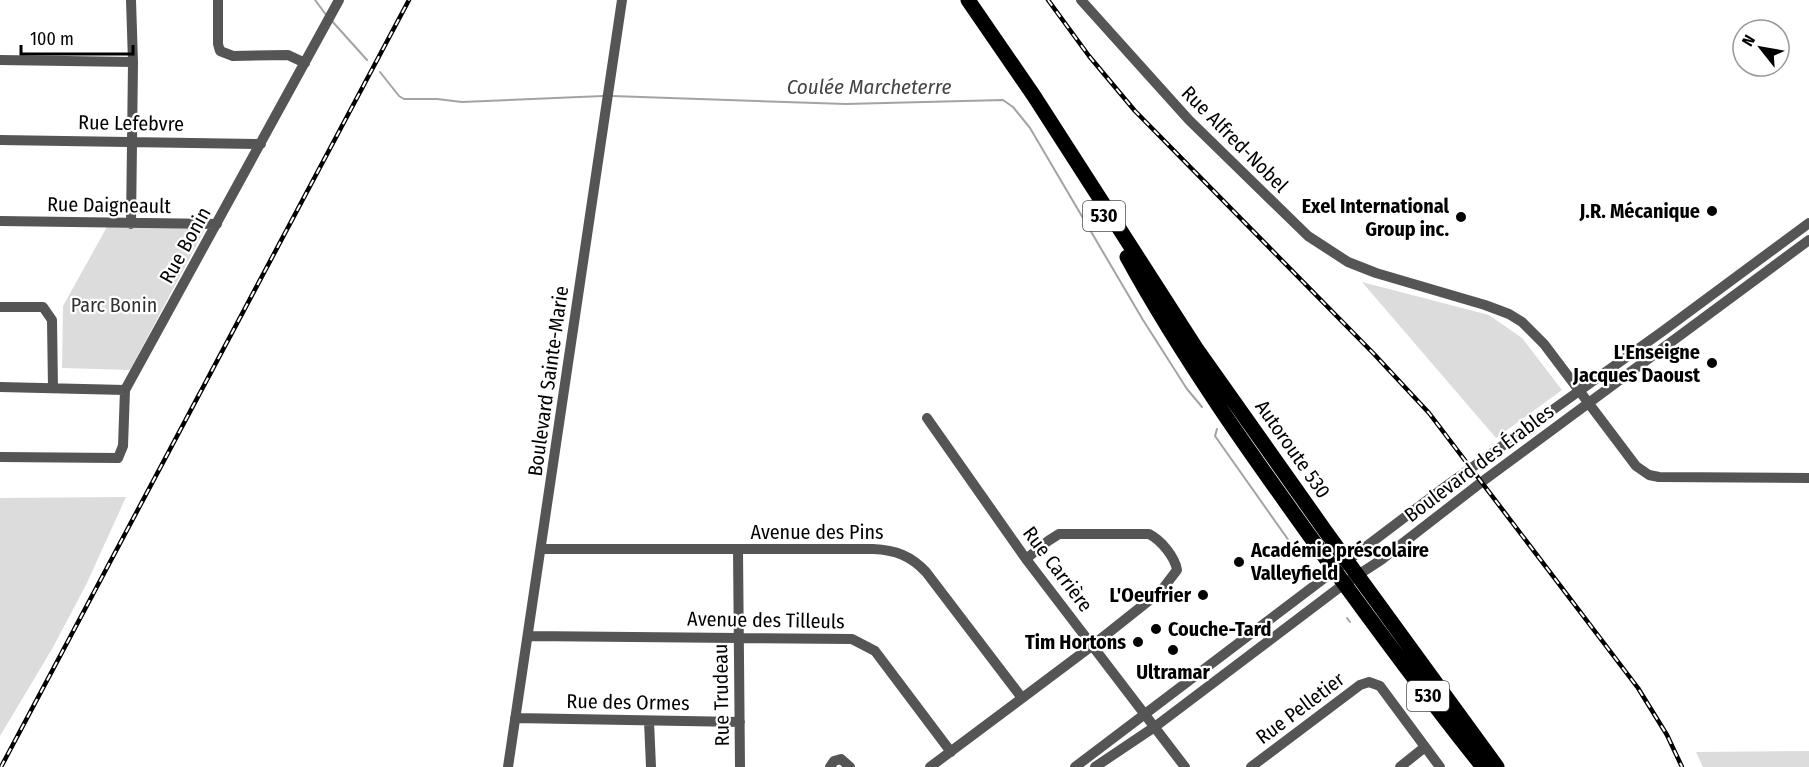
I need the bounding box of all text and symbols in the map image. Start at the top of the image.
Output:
scale bar [21,18,134,56]
north arrow [1731,18,1791,78]
text: 100 m [30,28,74,50]
text: N [1738,32,1759,50]
water label: Coulée Marcheterre [787,74,951,100]
street label: Rue Alfred-Nobel [1177,81,1293,197]
street label: Rue Lefebvre [78,110,184,136]
street label: Rue Daigneault [47,192,172,218]
place label: Exel International Group inc. [1302,194,1450,241]
place label: J.R. Mécanique [1579,199,1700,223]
road number: 530 [1083,201,1125,231]
street label: Rue Bonin [154,203,216,287]
marker: J.R. Mécanique [1705,204,1719,218]
marker: Exel International Group inc. [1454,210,1468,224]
street label: Boulevard Sainte-Marie [523,284,573,478]
park label: Parc Bonin [71,293,157,317]
place label: L'Enseigne Jacques Daoust [1572,340,1701,387]
marker: L'Enseigne Jacques Daoust [1705,356,1719,370]
street label: Autoroute 530 [1250,395,1336,503]
street label: Boulevard des Érables [1400,399,1558,527]
street label: Avenue des Pins [750,520,884,544]
street label: Rue Carrière [1018,521,1098,617]
place label: Académie préscolaire Valleyfield [1250,538,1429,585]
marker: Académie préscolaire Valleyfield [1232,555,1246,569]
place label: L'Oeufrier [1110,583,1192,607]
marker: L'Oeufrier [1196,588,1210,602]
street label: Avenue des Tilleuls [687,607,845,633]
place label: Couche-Tard [1168,617,1271,641]
marker: Couche-Tard [1149,622,1163,636]
place label: Tim Hortons [1025,630,1126,654]
marker: Tim Hortons [1131,635,1145,649]
street label: Rue Trudeau [708,643,734,747]
marker: Ultramar [1166,643,1180,657]
place label: Ultramar [1136,660,1210,684]
street label: Rue Pelletier [1251,667,1349,749]
road number: 530 [1407,681,1449,711]
street label: Rue des Ormes [566,689,690,715]

